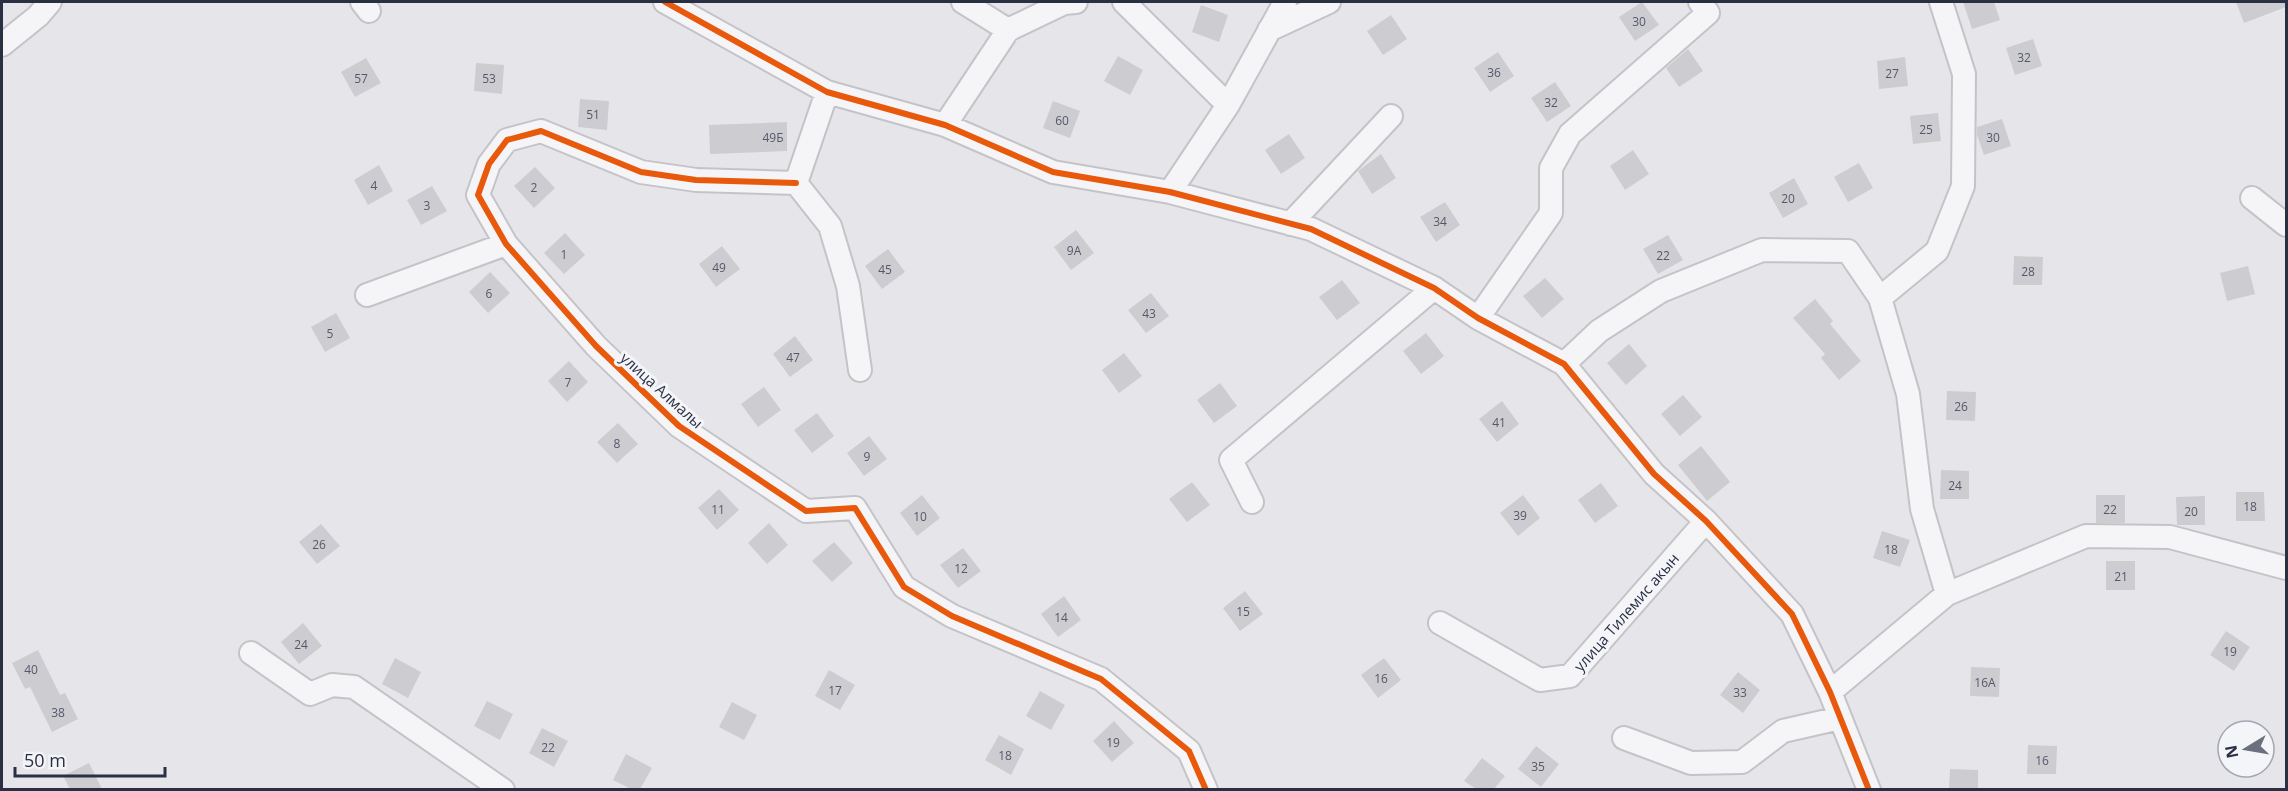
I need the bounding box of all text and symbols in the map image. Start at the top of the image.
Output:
house number: 30 [1632,13,1646,30]
house number: 32 [2017,49,2031,66]
house number: 36 [1487,64,1501,81]
house number: 27 [1885,65,1899,82]
house number: 57 [354,70,368,87]
house number: 53 [482,70,496,87]
house number: 32 [1544,94,1558,111]
house number: 51 [586,106,600,123]
house number: 60 [1055,112,1069,129]
house number: 25 [1919,121,1933,138]
house number: 49Б [762,129,784,146]
house number: 30 [1986,129,2000,146]
house number: 4 [371,177,378,194]
house number: 2 [531,179,538,196]
house number: 20 [1781,190,1795,207]
house number: 3 [424,197,431,214]
house number: 34 [1433,213,1447,230]
house number: 9А [1067,242,1082,259]
house number: 1 [561,246,567,263]
house number: 22 [1656,247,1670,264]
house number: 49 [712,259,726,276]
house number: 45 [878,261,892,278]
house number: 28 [2021,263,2035,280]
house number: 6 [486,285,493,302]
house number: 43 [1142,305,1156,322]
house number: 5 [327,325,334,342]
street label: улица Алмалы [616,348,708,432]
house number: 47 [786,349,800,366]
house number: 7 [565,374,572,391]
house number: 26 [1954,398,1968,415]
house number: 41 [1492,414,1506,431]
house number: 8 [614,435,621,452]
house number: 9 [864,448,871,465]
house number: 24 [1948,477,1962,494]
house number: 18 [2243,498,2257,515]
house number: 11 [711,501,725,518]
house number: 22 [2103,501,2117,518]
house number: 20 [2184,503,2198,520]
house number: 39 [1513,507,1527,524]
house number: 10 [913,508,927,525]
house number: 26 [312,536,326,553]
house number: 18 [1884,541,1898,558]
street label: улица Тилемис акын [1569,549,1683,675]
house number: 12 [954,560,968,577]
house number: 21 [2114,568,2128,585]
house number: 15 [1236,603,1250,620]
house number: 14 [1054,609,1068,626]
house number: 24 [294,636,308,653]
house number: 19 [2223,643,2237,660]
house number: 40 [24,661,38,678]
house number: 16 [1374,670,1388,687]
house number: 16А [1974,674,1996,691]
house number: 17 [828,682,842,699]
house number: 33 [1733,684,1747,701]
house number: 38 [51,704,65,721]
north arrow [2216,719,2276,779]
house number: 19 [1106,734,1120,751]
house number: 22 [541,739,555,756]
scale bar [15,740,165,778]
text: N [2219,743,2243,760]
house number: 18 [998,747,1012,764]
text: 50 m [24,748,66,772]
house number: 16 [2035,752,2049,769]
house number: 35 [1531,758,1545,775]

